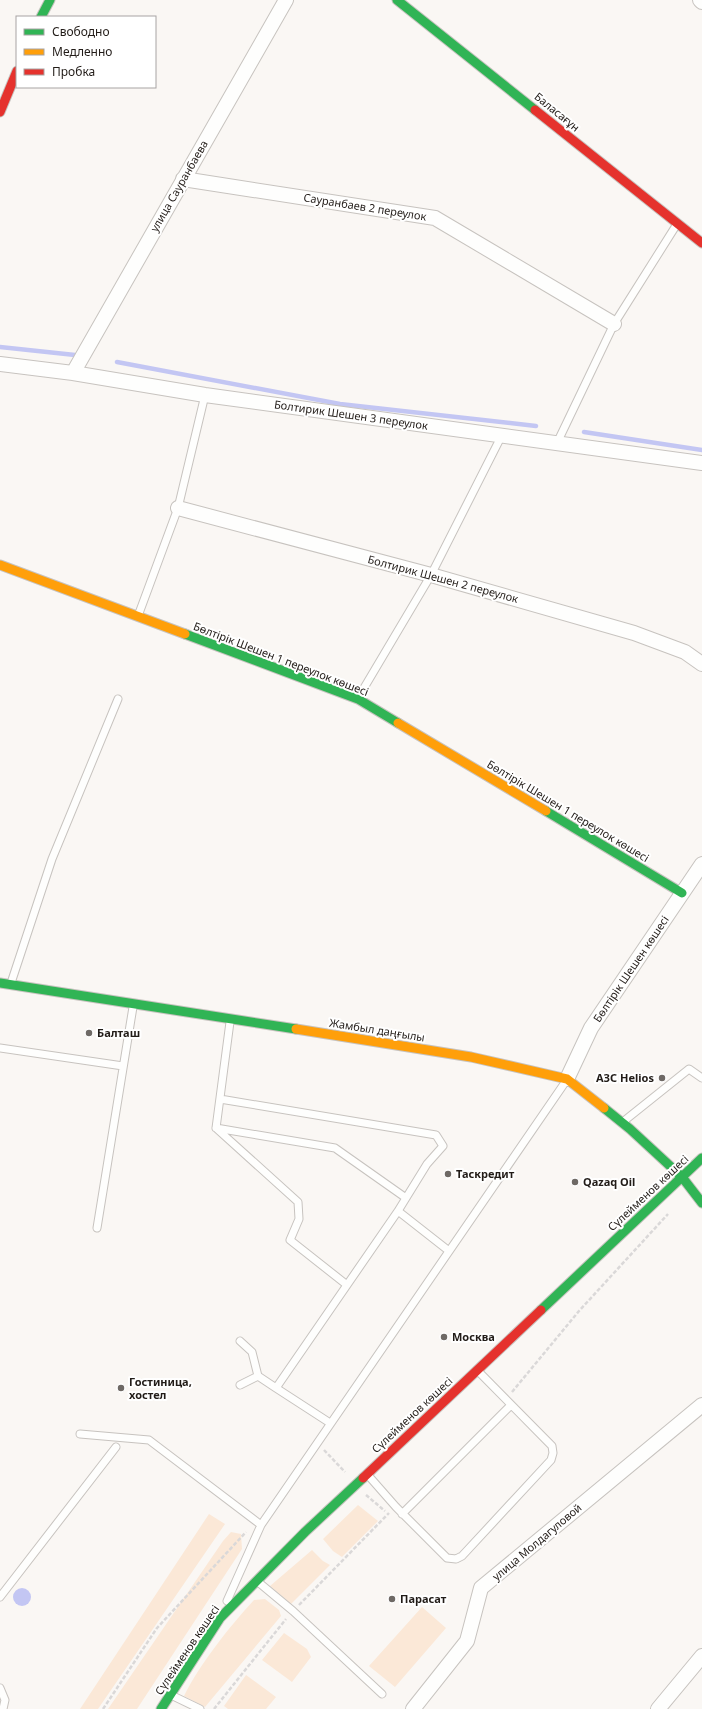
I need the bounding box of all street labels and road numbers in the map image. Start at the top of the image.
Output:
street label: Баласағұн [532,89,583,134]
street label: улица Сауранбаева [146,137,211,234]
street label: Сауранбаев 2 переулок [303,189,428,224]
street label: Болтирик Шешен 3 переулок [273,396,429,433]
street label: Болтирик Шешен 2 переулок [366,551,520,606]
street label: Бөлтірік Шешен 1 переулок көшесі [191,618,371,699]
street label: Бөлтірік Шешен 1 переулок көшесі [484,756,652,865]
street label: Бөлтірік Шешен көшесі [589,913,672,1025]
street label: Жамбыл даңғылы [328,1015,426,1044]
street label: Сүлейменов көшесі [604,1151,691,1234]
street label: Сүлейменов көшесі [368,1373,455,1456]
street label: улица Молдагуловой [489,1500,584,1583]
street label: Сүлейменов көшесі [151,1602,222,1698]

